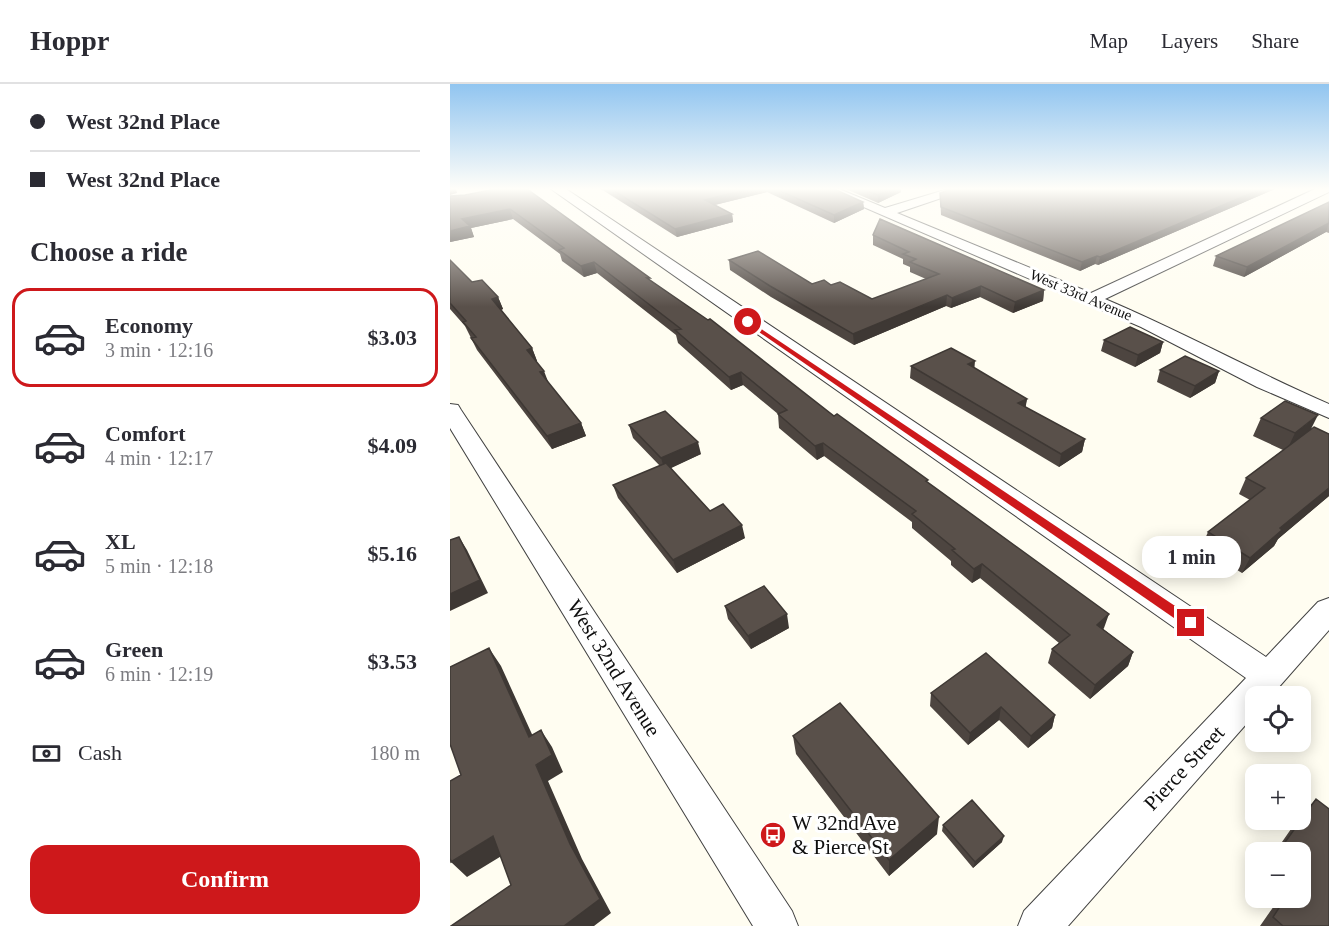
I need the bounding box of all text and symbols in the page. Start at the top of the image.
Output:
text: Hoppr [30,25,109,56]
text: Map [1090,29,1128,53]
text: Layers [1161,29,1218,53]
text: Share [1251,29,1299,53]
text: West 32nd Place [66,109,220,134]
text: West 32nd Place [66,167,220,192]
text: Choose a ride [30,237,188,267]
street label: West 33rd Avenue [1028,266,1135,324]
route start [734,308,761,335]
icon: car [33,311,87,365]
text: Economy [105,313,193,338]
text: $3.03 [368,325,417,350]
text: 3 min · 12:16 [105,339,213,361]
icon: car [33,419,87,473]
text: Comfort [105,421,186,446]
text: $4.09 [368,433,417,458]
text: 4 min · 12:17 [105,447,213,469]
icon: car [33,527,87,581]
text: XL [105,529,136,554]
callout: 1 min [1142,536,1240,578]
text: $5.16 [368,541,417,566]
text: 1 min [1167,546,1216,568]
text: 5 min · 12:18 [105,555,213,577]
street label: West 32nd Avenue [562,595,666,741]
route end [1177,609,1204,636]
icon: car [33,635,87,689]
text: Green [105,637,163,662]
text: $3.53 [368,649,417,674]
text: 6 min · 12:19 [105,663,213,685]
map controls [1245,686,1311,908]
button: locate [1245,686,1311,752]
street label: Pierce Street [1139,721,1229,815]
icon: cash [30,737,63,770]
text: Cash [78,740,122,765]
text: 180 m [369,742,420,764]
button: + [1245,764,1311,830]
place label: W 32nd Ave & Pierce St [792,811,896,859]
bus stop icon: W 32nd Ave & Pierce St [758,820,788,850]
button: − [1245,842,1311,908]
button: Confirm [30,845,420,914]

